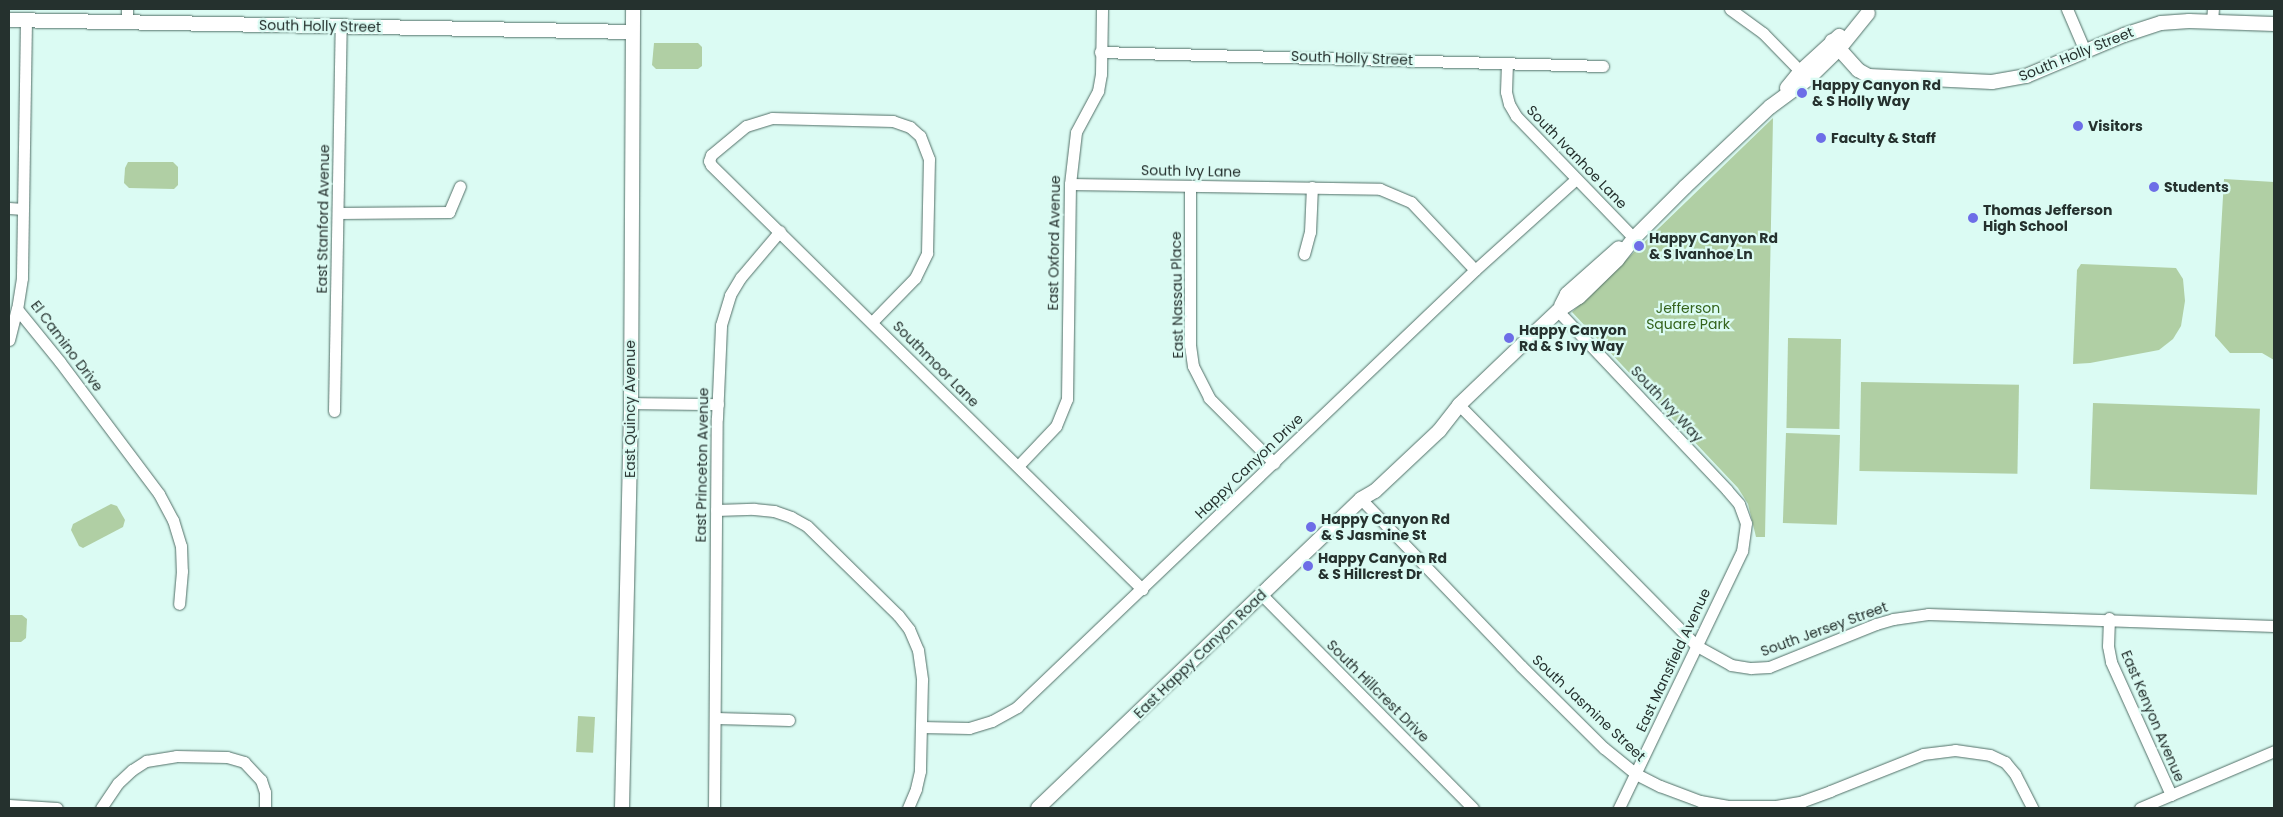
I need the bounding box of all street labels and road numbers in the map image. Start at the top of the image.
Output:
street label: South Holly Street [259,17,381,35]
street label: South Holly Street [2016,23,2136,85]
street label: South Holly Street [1291,47,1413,69]
street label: South Ivanhoe Lane [1523,102,1631,212]
street label: East Stanford Avenue [313,144,333,294]
street label: South Ivy Lane [1141,162,1241,180]
street label: East Oxford Avenue [1044,175,1064,311]
street label: East Nassau Place [1167,231,1187,359]
street label: El Camino Drive [27,297,107,395]
street label: Southmoor Lane [890,318,982,410]
street label: East Quincy Avenue [622,340,638,478]
street label: South Ivy Way [1627,362,1707,446]
street label: East Princeton Avenue [692,387,712,543]
street label: Happy Canyon Drive [1192,410,1306,522]
street label: East Happy Canyon Road [1130,586,1270,722]
street label: East Mansfield Avenue [1632,586,1714,734]
street label: South Jersey Street [1758,598,1890,660]
street label: South Hillcrest Drive [1323,636,1433,746]
street label: East Kenyon Avenue [2118,648,2188,784]
street label: South Jasmine Street [1529,651,1649,765]

